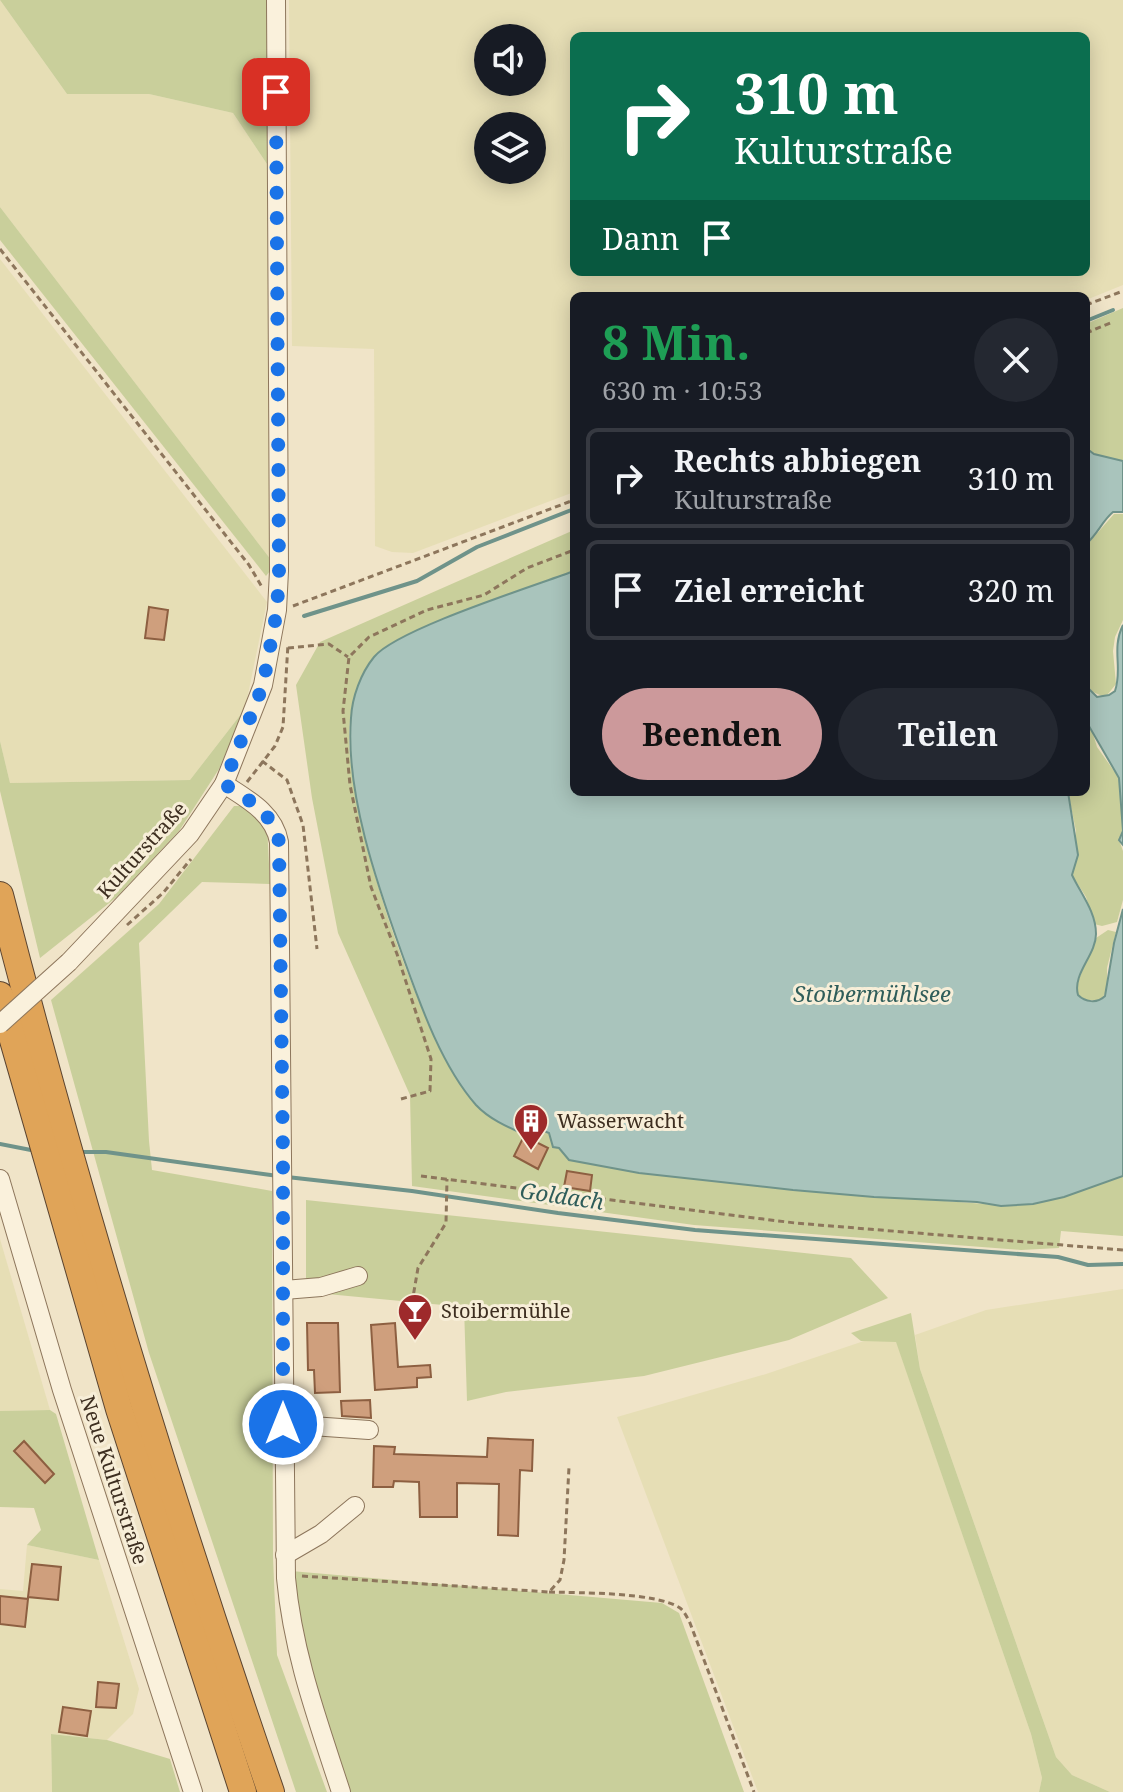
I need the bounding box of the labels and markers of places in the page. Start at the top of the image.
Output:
pin [242,58,310,126]
building icon: Wasserwacht [512,1102,550,1152]
place label: Wasserwacht [557,1107,684,1134]
bar icon: Stoibermühle [396,1292,434,1342]
place label: Stoibermühle [441,1297,570,1324]

